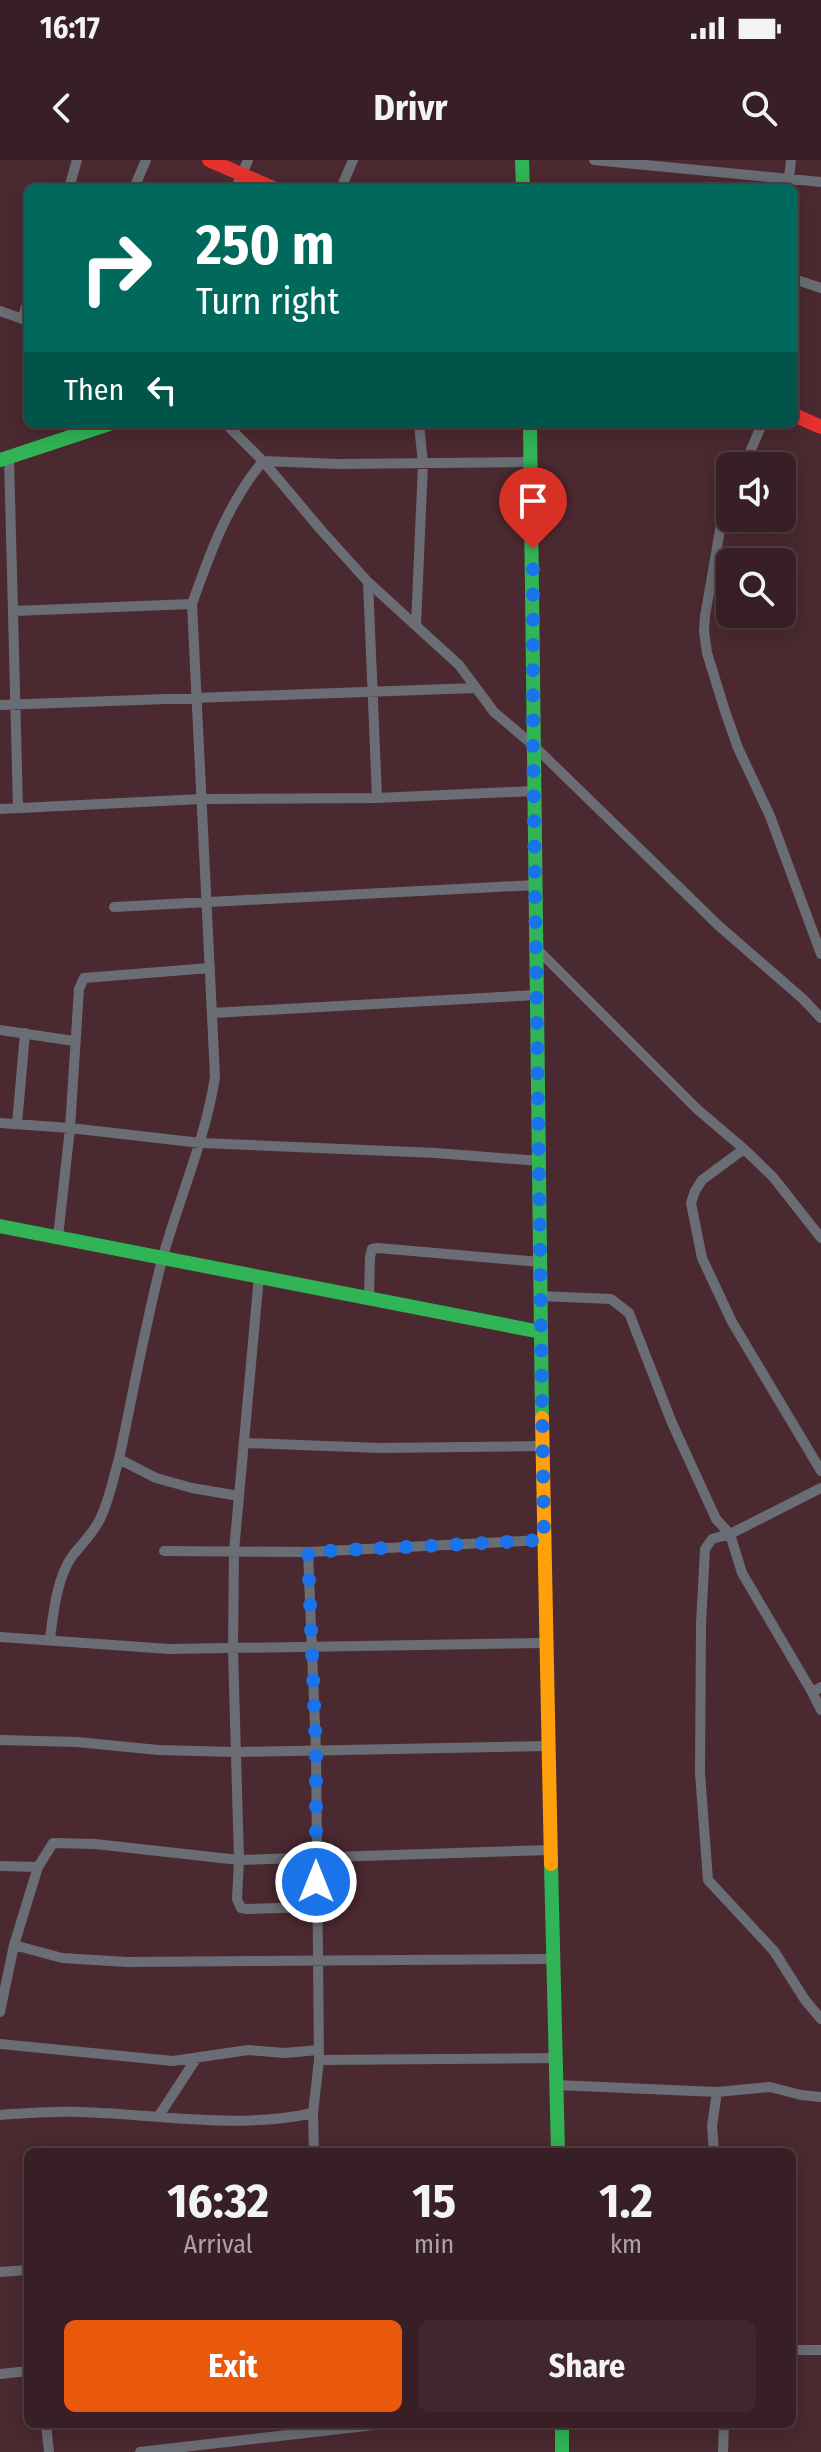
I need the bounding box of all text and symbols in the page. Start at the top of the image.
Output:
text: 16:17 [40,10,100,46]
icon: back [40,86,84,130]
text: Drivr [373,86,448,130]
icon: search [737,86,781,130]
text: 250 m [196,212,334,279]
icon: right [64,216,168,320]
text: Turn right [196,280,339,324]
icon: left [140,368,184,412]
text: Then [64,372,124,408]
map controls [716,452,796,628]
button: sound [716,452,796,532]
pin [499,467,567,549]
icon: arrive [511,479,555,523]
button: search [716,548,796,628]
position arrow [274,1840,358,1924]
text: 16:32 [167,2172,269,2230]
text: 15 [412,2172,456,2230]
text: 1.2 [599,2172,653,2230]
text: Arrival [184,2229,253,2260]
text: min [414,2229,454,2260]
text: km [610,2229,642,2260]
button: Exit [64,2320,402,2412]
button: Share [418,2320,756,2412]

